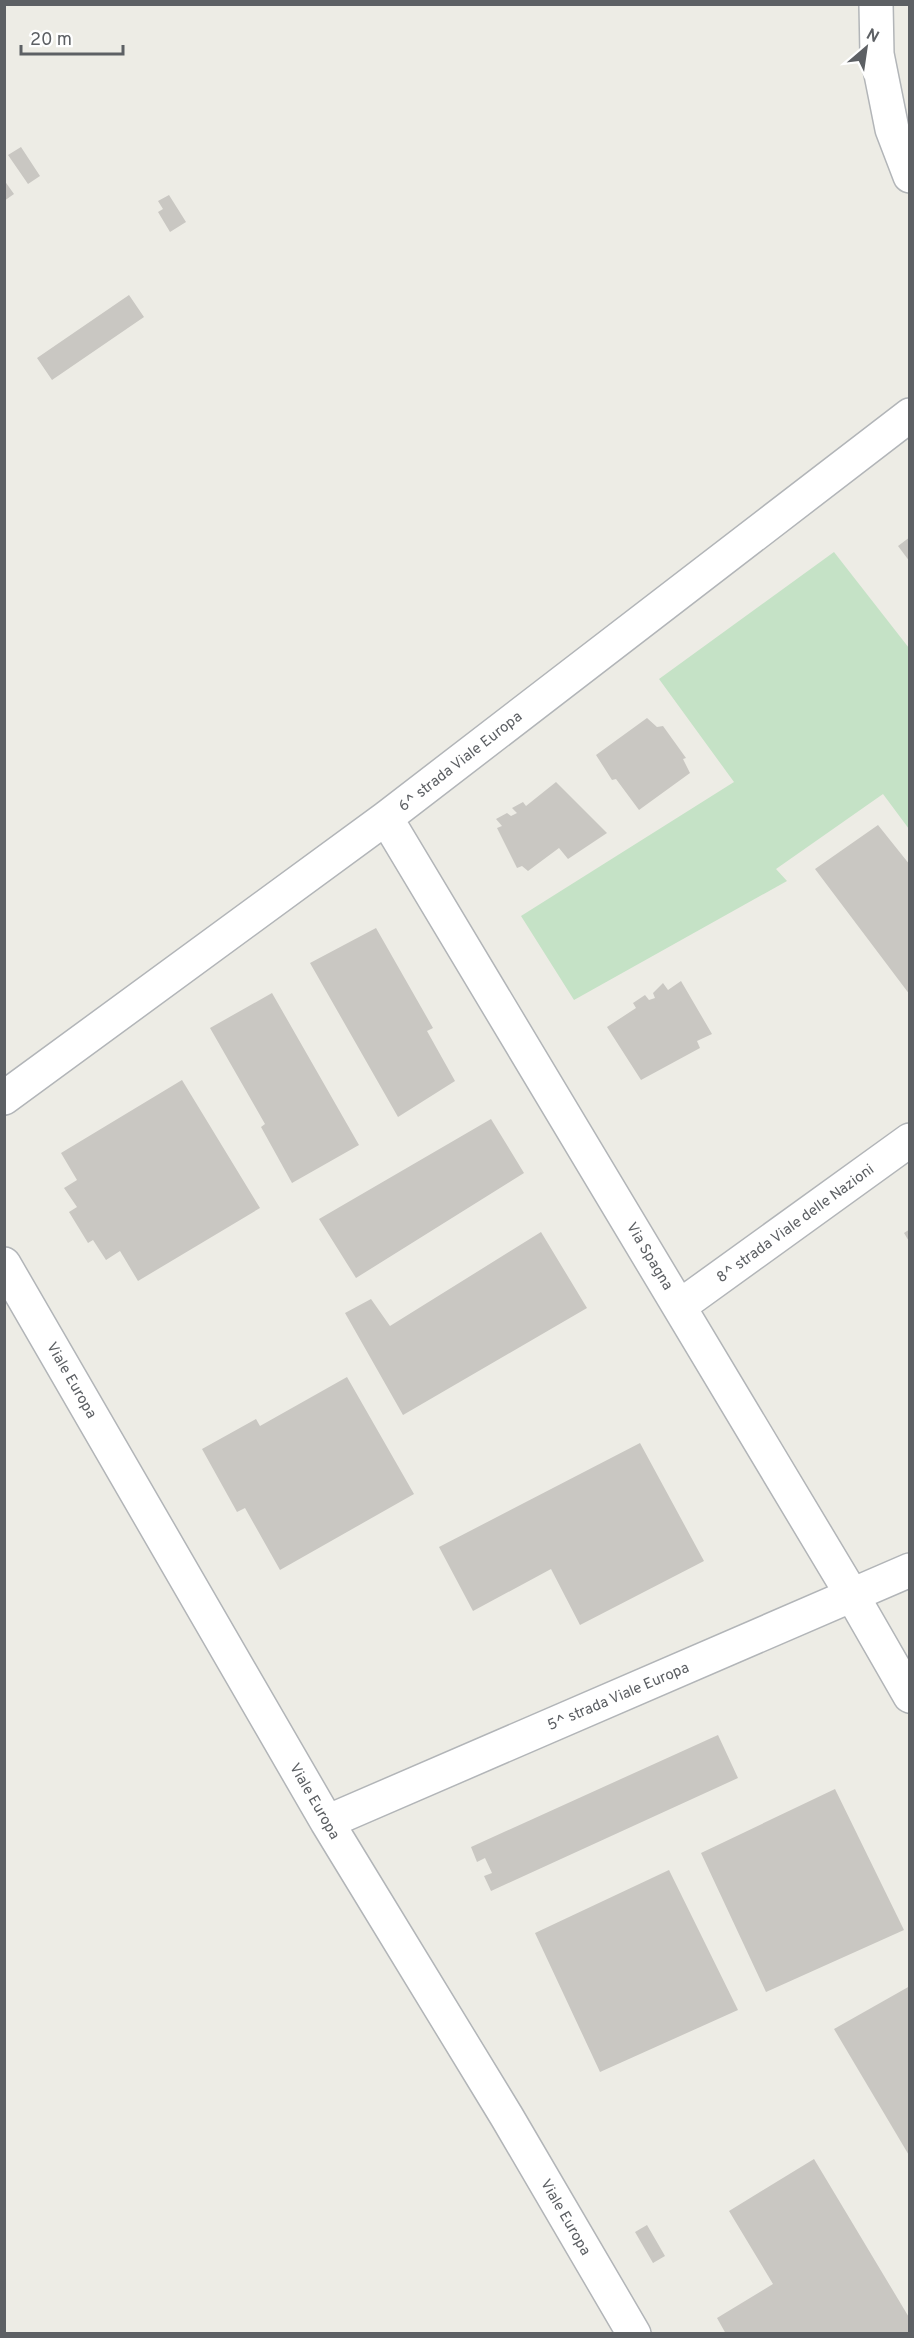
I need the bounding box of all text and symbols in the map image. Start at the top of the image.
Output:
scale bar [21,18,123,56]
north arrow [836,18,896,78]
text: N [862,25,882,48]
text: 20 m [30,29,72,52]
street label: 6^ strada Viale Europa [395,708,527,816]
street label: 8^ strada Viale delle Nazioni [713,1161,878,1288]
street label: Via Spagna [621,1219,676,1294]
street label: Viale Europa [41,1339,100,1422]
street label: 5^ strada Viale Europa [545,1659,692,1736]
street label: Viale Europa [284,1760,343,1843]
street label: Viale Europa [535,2176,594,2259]

